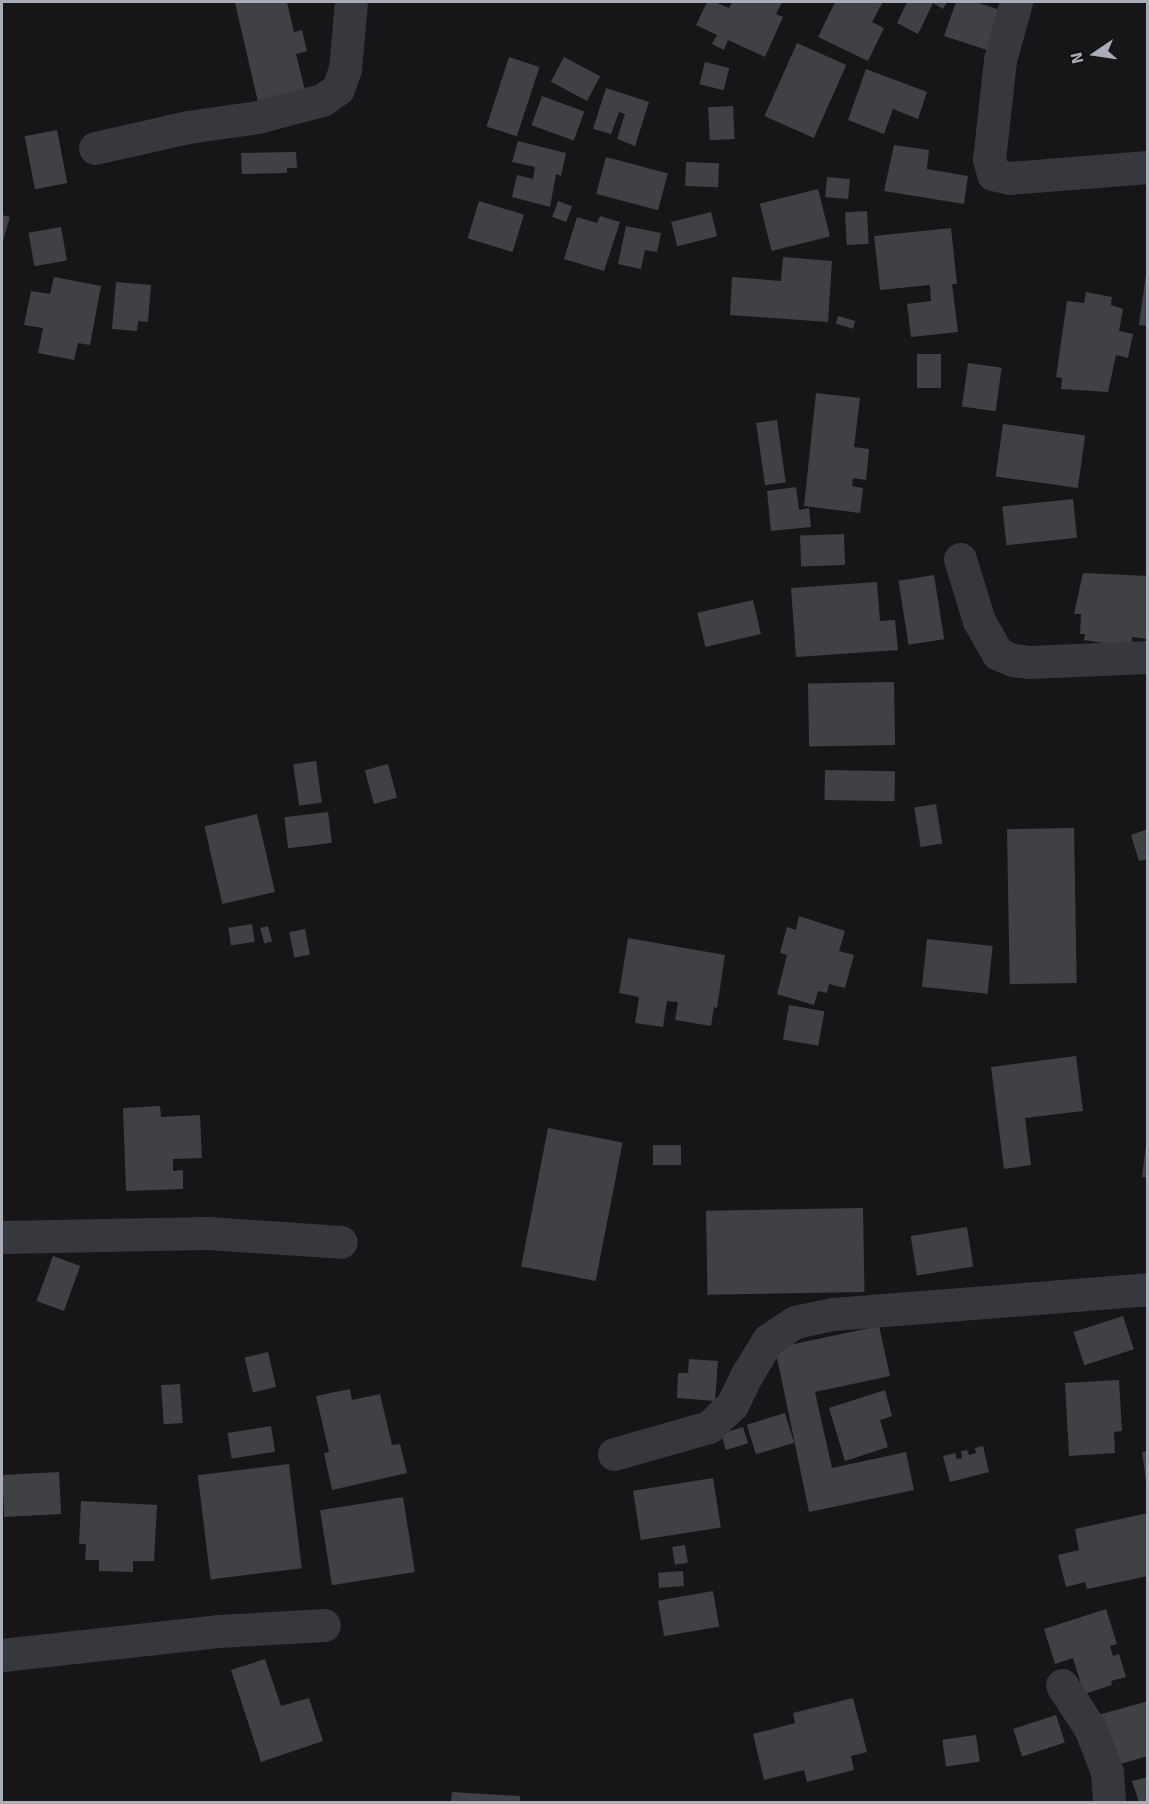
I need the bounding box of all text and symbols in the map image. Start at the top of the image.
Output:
north arrow [1065,24,1125,84]
text: N [1066,50,1088,66]

